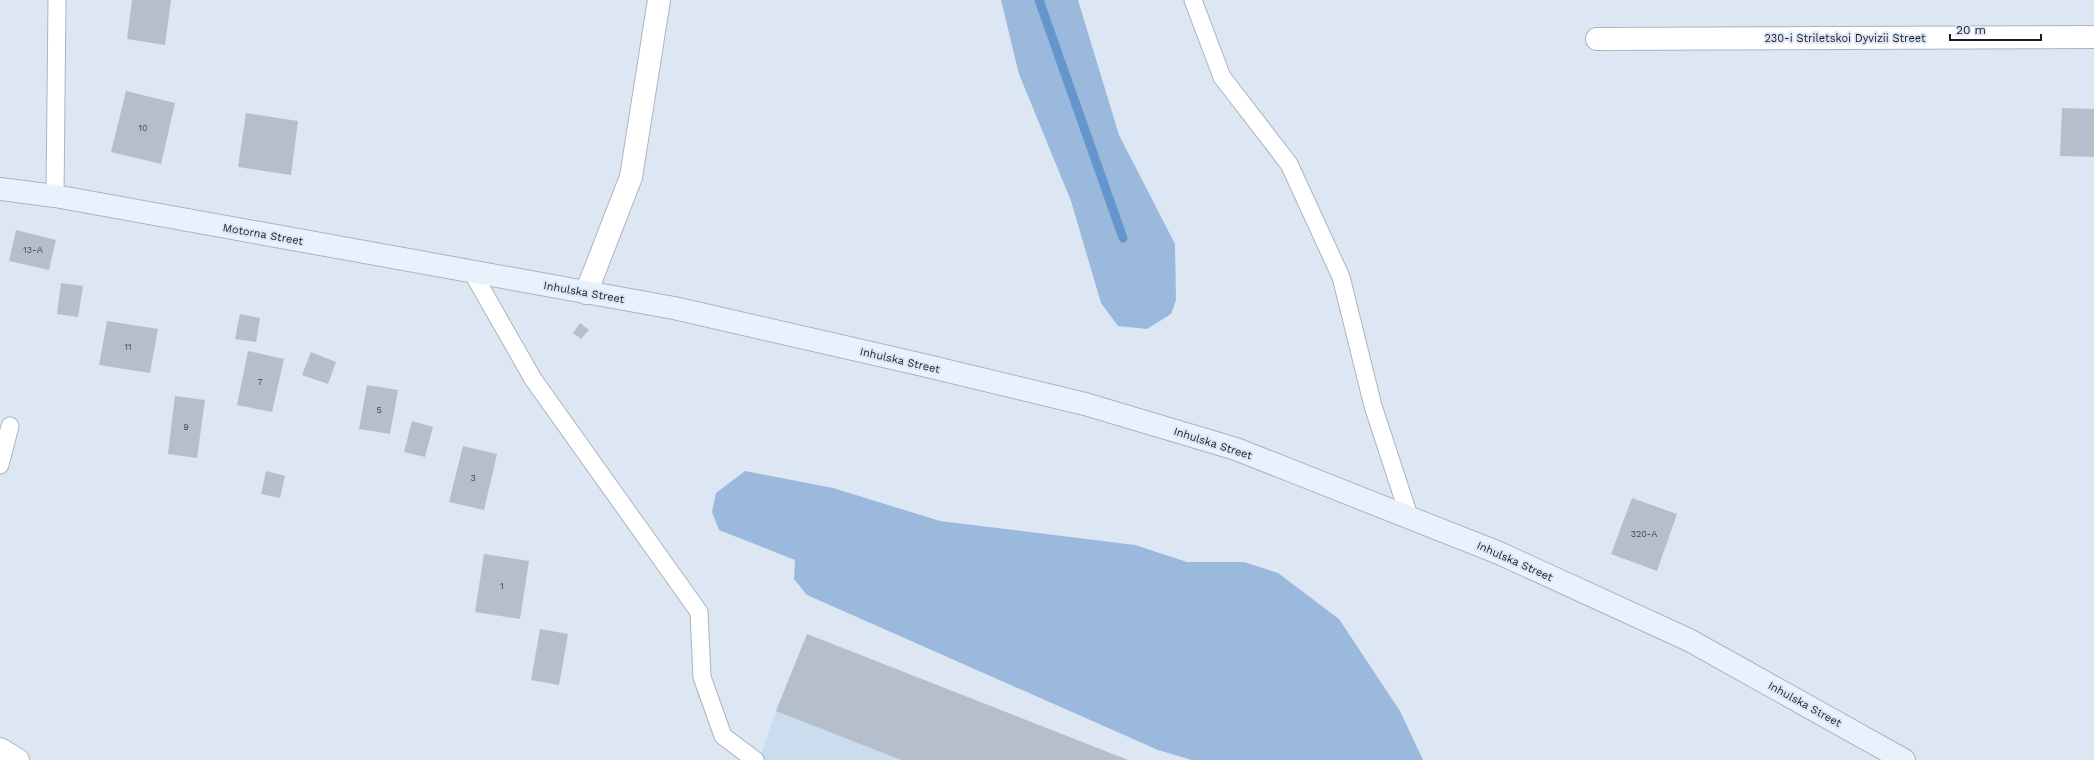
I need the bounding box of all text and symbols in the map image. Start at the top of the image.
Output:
scale bar [1950,16,2041,42]
text: 20 m [1956,23,1986,37]
street label: 230-i Striletskoi Dyvizii Street [1764,32,1926,45]
house number: 10 [138,123,148,133]
street label: Motorna Street [222,221,304,248]
house number: 13-А [23,245,43,255]
street label: Inhulska Street [543,279,626,306]
house number: 11 [124,342,132,352]
street label: Inhulska Street [859,345,942,376]
house number: 7 [257,377,263,387]
house number: 5 [376,405,382,415]
house number: 9 [183,422,189,432]
street label: Inhulska Street [1172,425,1254,462]
house number: 3 [470,473,476,483]
house number: 320-А [1631,529,1657,539]
street label: Inhulska Street [1475,539,1555,584]
house number: 1 [500,581,504,591]
street label: Inhulska Street [1766,679,1844,730]

